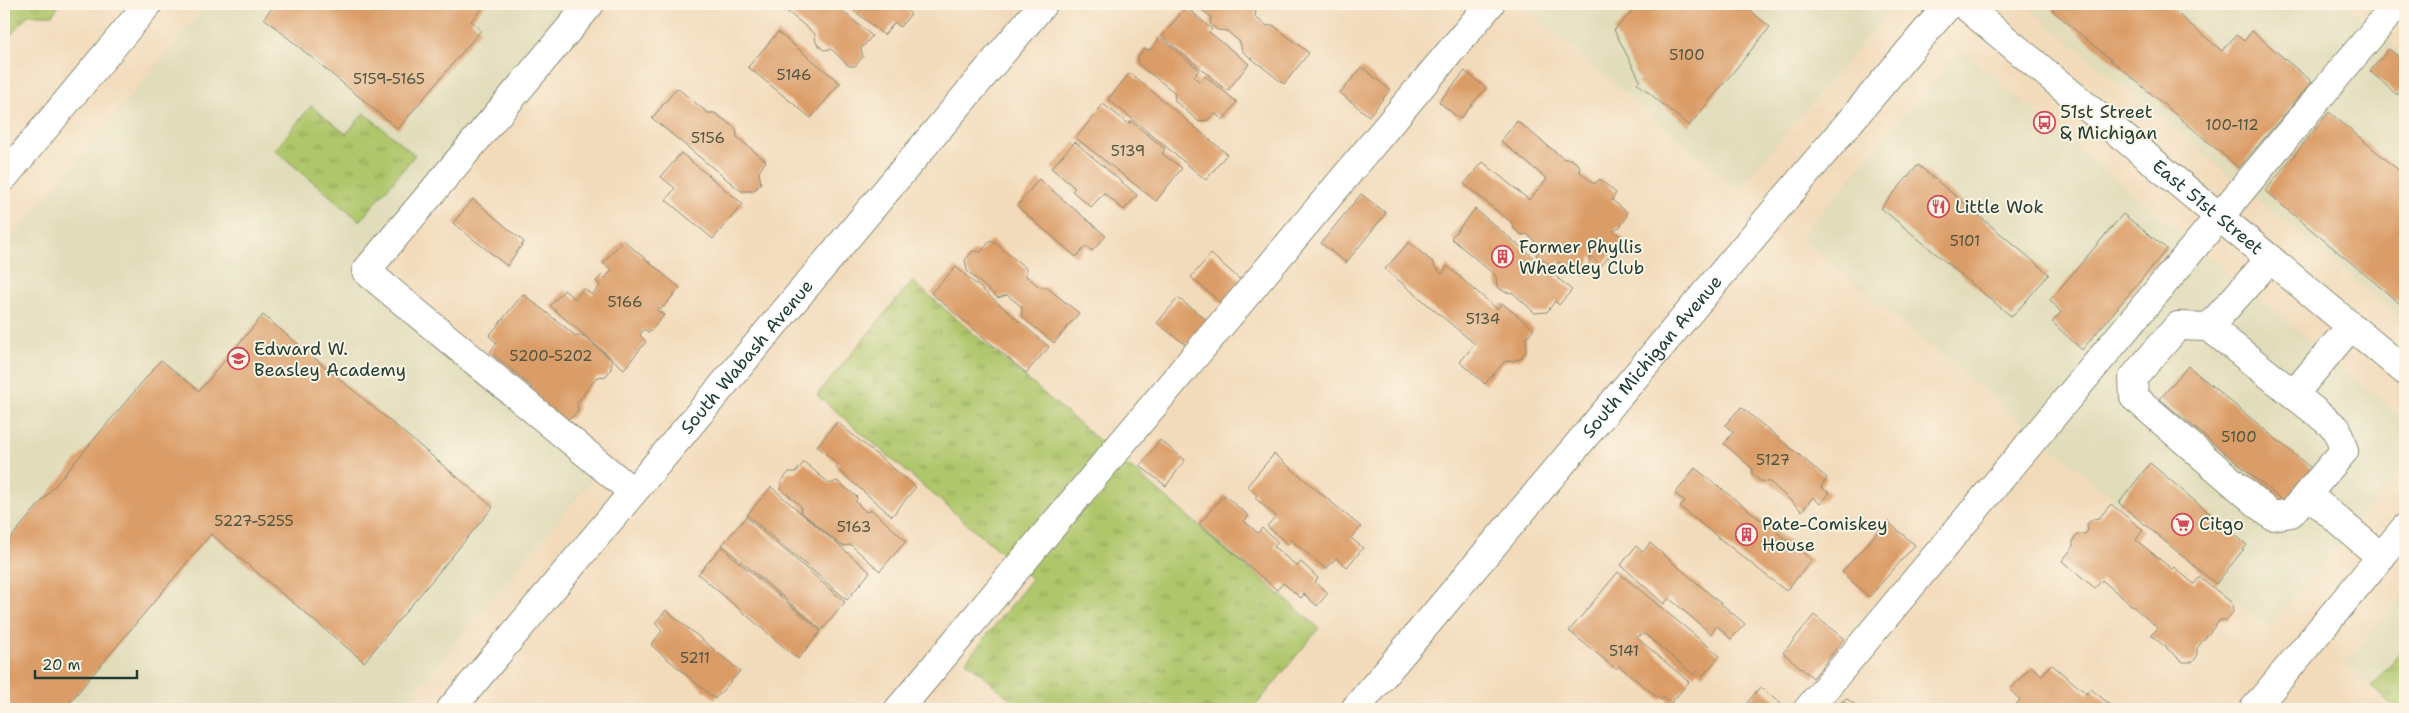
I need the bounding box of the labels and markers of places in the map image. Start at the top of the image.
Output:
place label: 51st Street & Michigan [2060,100,2157,145]
bus stop icon: 51st Street & Michigan [2032,110,2056,134]
restaurant icon: Little Wok [1927,195,1951,219]
place label: Little Wok [1955,195,2044,219]
place label: Former Phyllis Wheatley Club [1519,235,1644,280]
building icon: Former Phyllis Wheatley Club [1491,245,1515,269]
place label: Edward W. Beasley Academy [254,337,406,382]
school or university icon: Edward W. Beasley Academy [226,347,250,371]
place label: Pate-Comiskey House [1762,512,1888,557]
supermarket icon: Citgo [2171,512,2195,536]
place label: Citgo [2199,512,2244,536]
building icon: Pate-Comiskey House [1734,522,1758,546]

